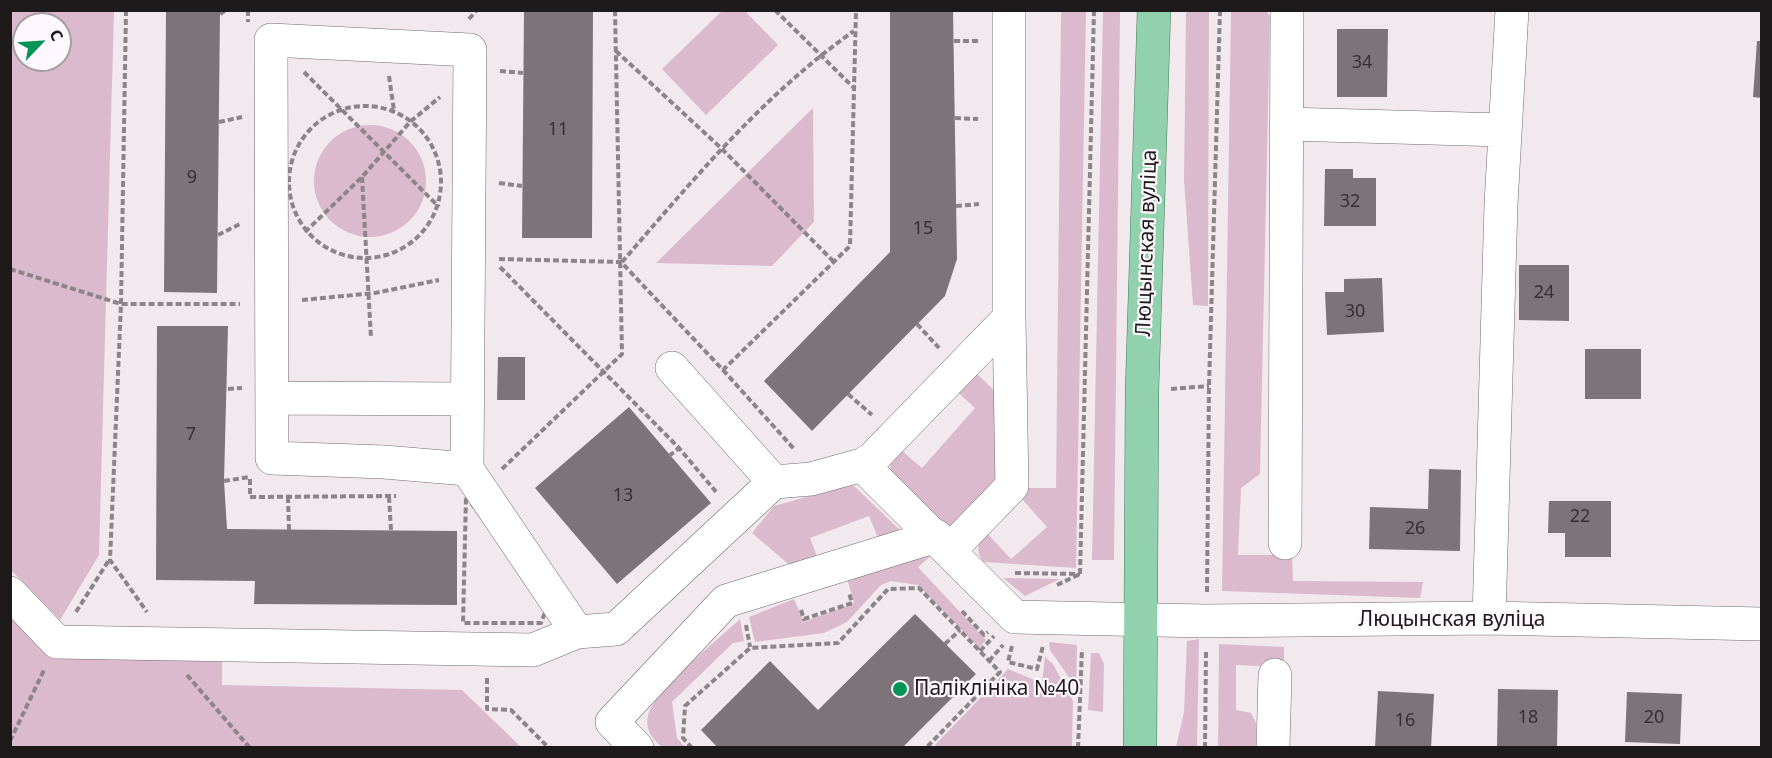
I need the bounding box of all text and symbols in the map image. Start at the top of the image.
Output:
north arrow [12,12,72,72]
text: С [44,26,69,45]
house number: 34 [1352,52,1372,74]
house number: 11 [548,119,568,141]
street label: Люцынская вуліца [1131,149,1163,337]
house number: 9 [187,167,197,189]
house number: 32 [1340,191,1360,213]
house number: 15 [913,218,933,240]
house number: 24 [1534,282,1554,304]
house number: 30 [1345,301,1365,323]
house number: 7 [186,424,196,446]
house number: 13 [613,485,633,507]
house number: 22 [1570,506,1590,528]
house number: 26 [1405,518,1425,540]
street label: Люцынская вуліца [1358,607,1546,633]
place label: Паліклініка №40 [914,676,1079,702]
marker: Паліклініка №40 [891,680,909,698]
house number: 18 [1518,707,1538,729]
house number: 20 [1644,707,1664,729]
house number: 16 [1395,710,1415,732]

